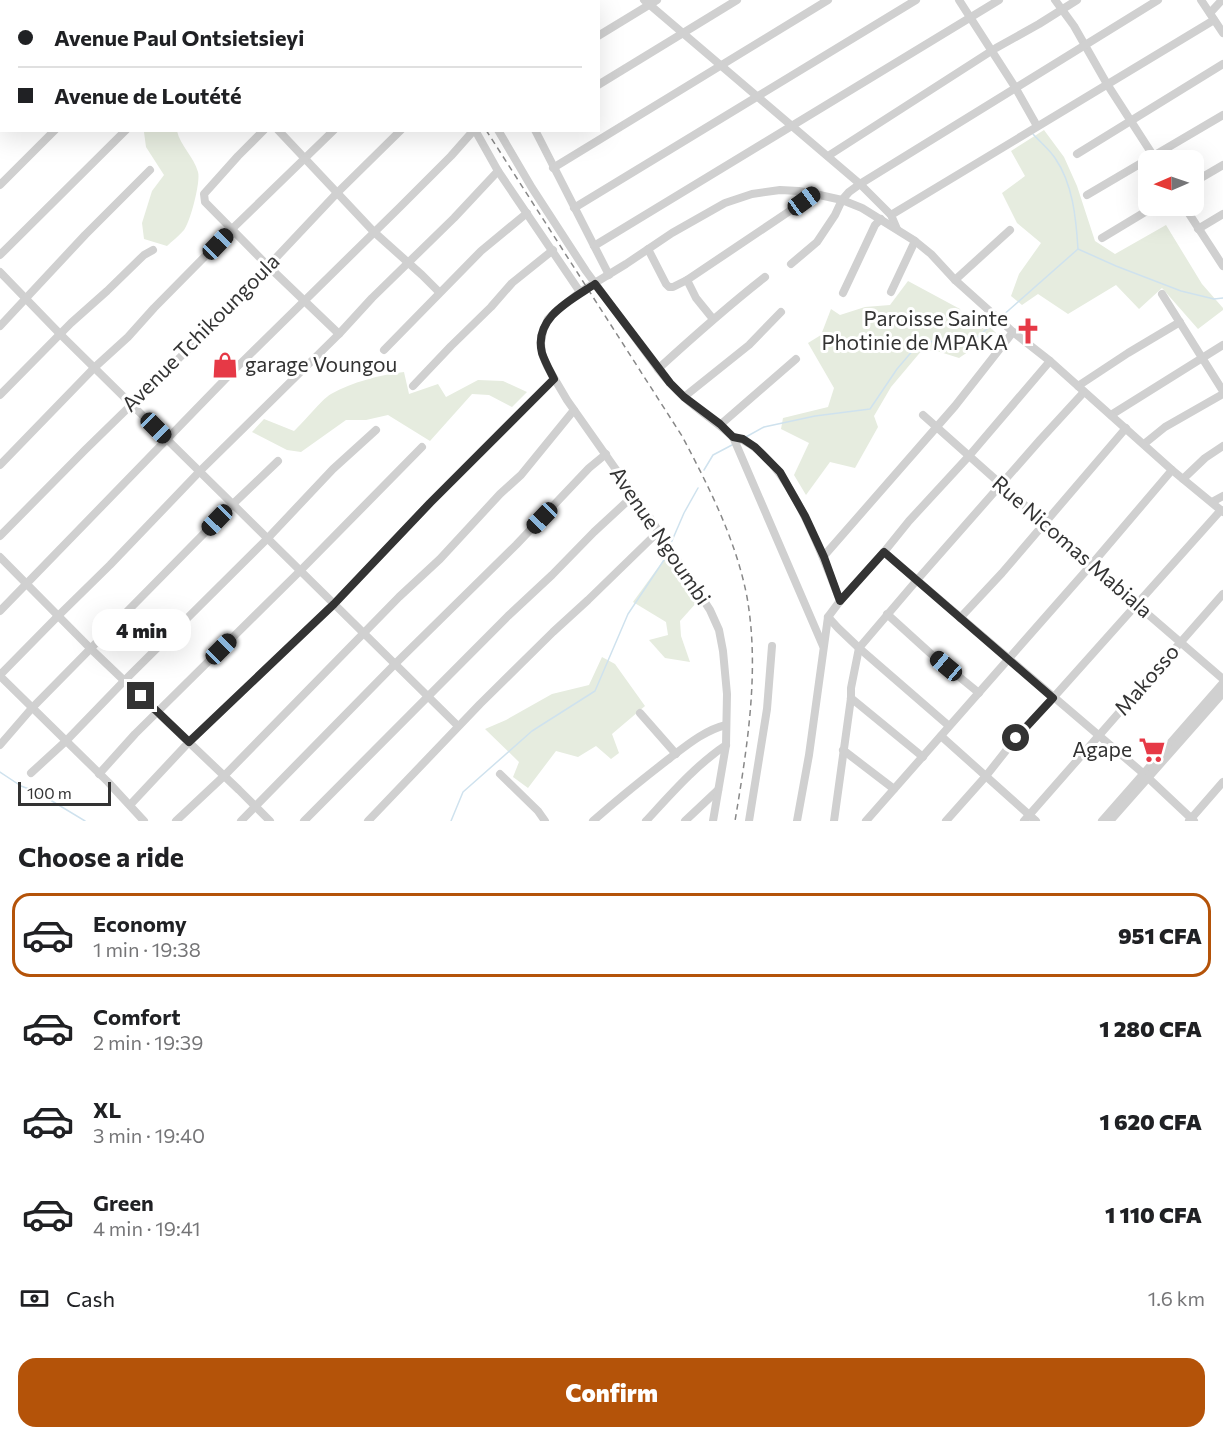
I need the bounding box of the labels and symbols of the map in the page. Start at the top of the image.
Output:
north arrow [1138,150,1204,216]
car [784,183,824,219]
car [199,225,237,263]
street label: Avenue Tchikoungoula [116,248,284,416]
place label: Paroisse Sainte Photinie de MPAKA [821,305,1008,354]
church icon: Paroisse Sainte Photinie de MPAKA [1013,316,1043,346]
shop icon: garage Voungou [210,350,240,380]
place label: garage Voungou [245,351,397,376]
car [137,409,175,447]
street label: Avenue Ngoumbi [606,461,717,609]
street label: Rue Nicomas Mabiala [988,470,1158,622]
car [523,499,561,537]
car [198,501,236,539]
callout: 4 min [92,609,190,651]
car [202,630,240,668]
street label: Makosso [1108,638,1183,720]
car [926,648,966,684]
route end [127,682,154,709]
route start [1002,724,1029,751]
supermarket icon: Agape [1137,735,1167,765]
place label: Agape [1072,736,1132,761]
scale bar [18,779,111,806]

